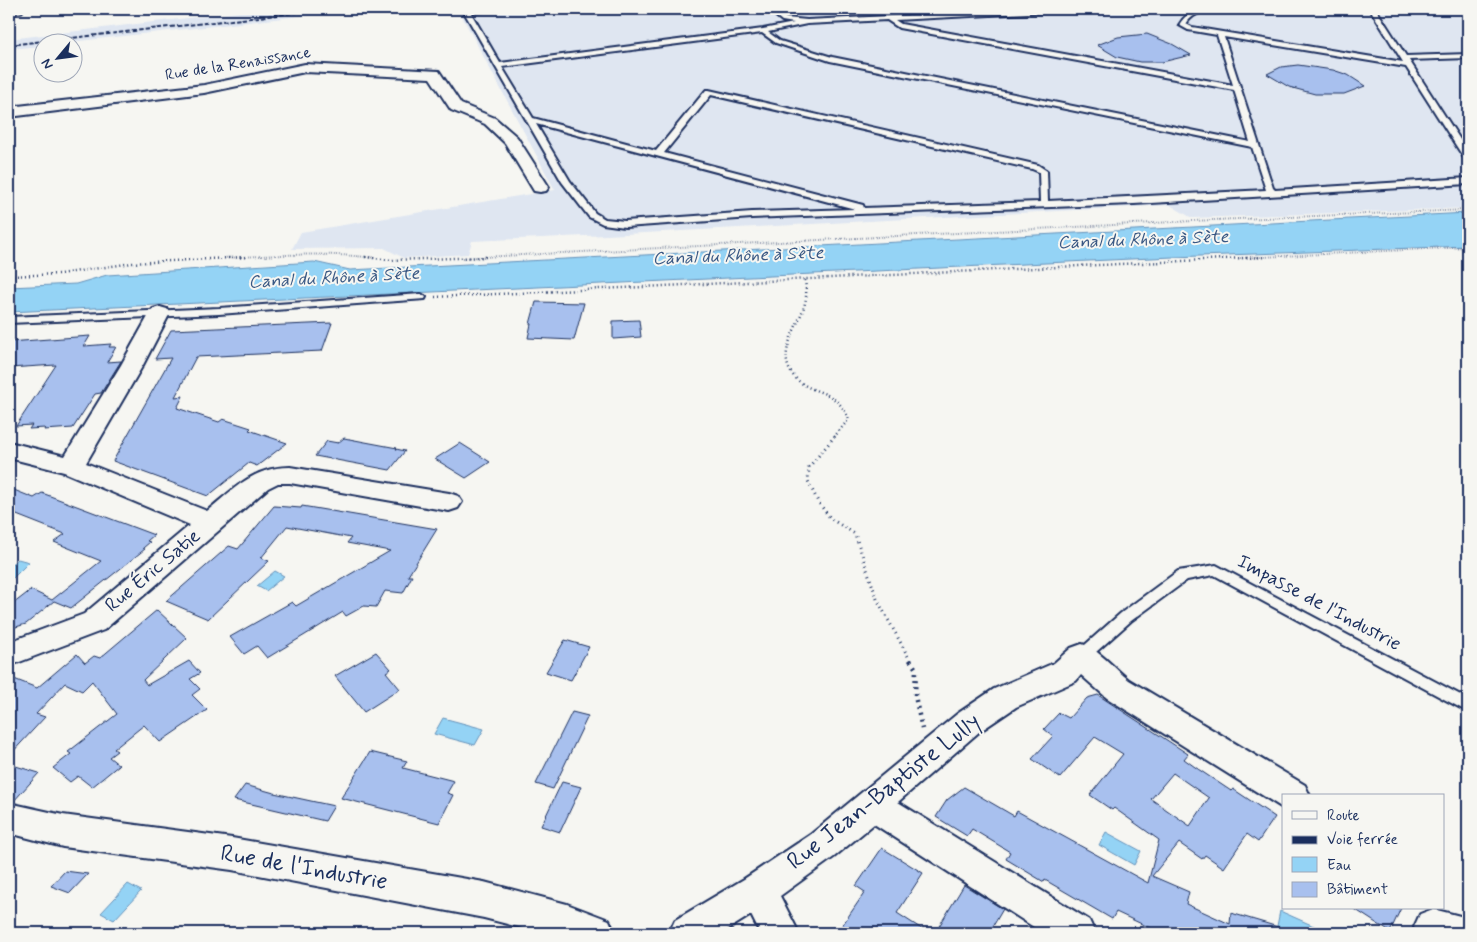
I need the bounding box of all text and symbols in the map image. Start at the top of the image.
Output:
north arrow [32,32,82,82]
street label: Rue de la Renaissance [164,42,313,86]
text: N [37,55,58,72]
water label: Canal du Rhône à Sète [1057,225,1230,255]
water label: Canal du Rhône à Sète [652,241,825,271]
water label: Canal du Rhône à Sète [248,261,421,294]
street label: Rue Éric Satie [99,523,207,619]
street label: Impasse de l'Industrie [1232,548,1406,658]
street label: Rue Jean-Baptiste Lully [781,707,987,877]
legend [1282,794,1444,910]
text: Route [1327,806,1360,826]
text: Voie ferrée [1327,830,1398,850]
street label: Rue de l'Industrie [218,838,390,898]
text: Eau [1327,856,1351,876]
text: Bâtiment [1327,880,1388,900]

